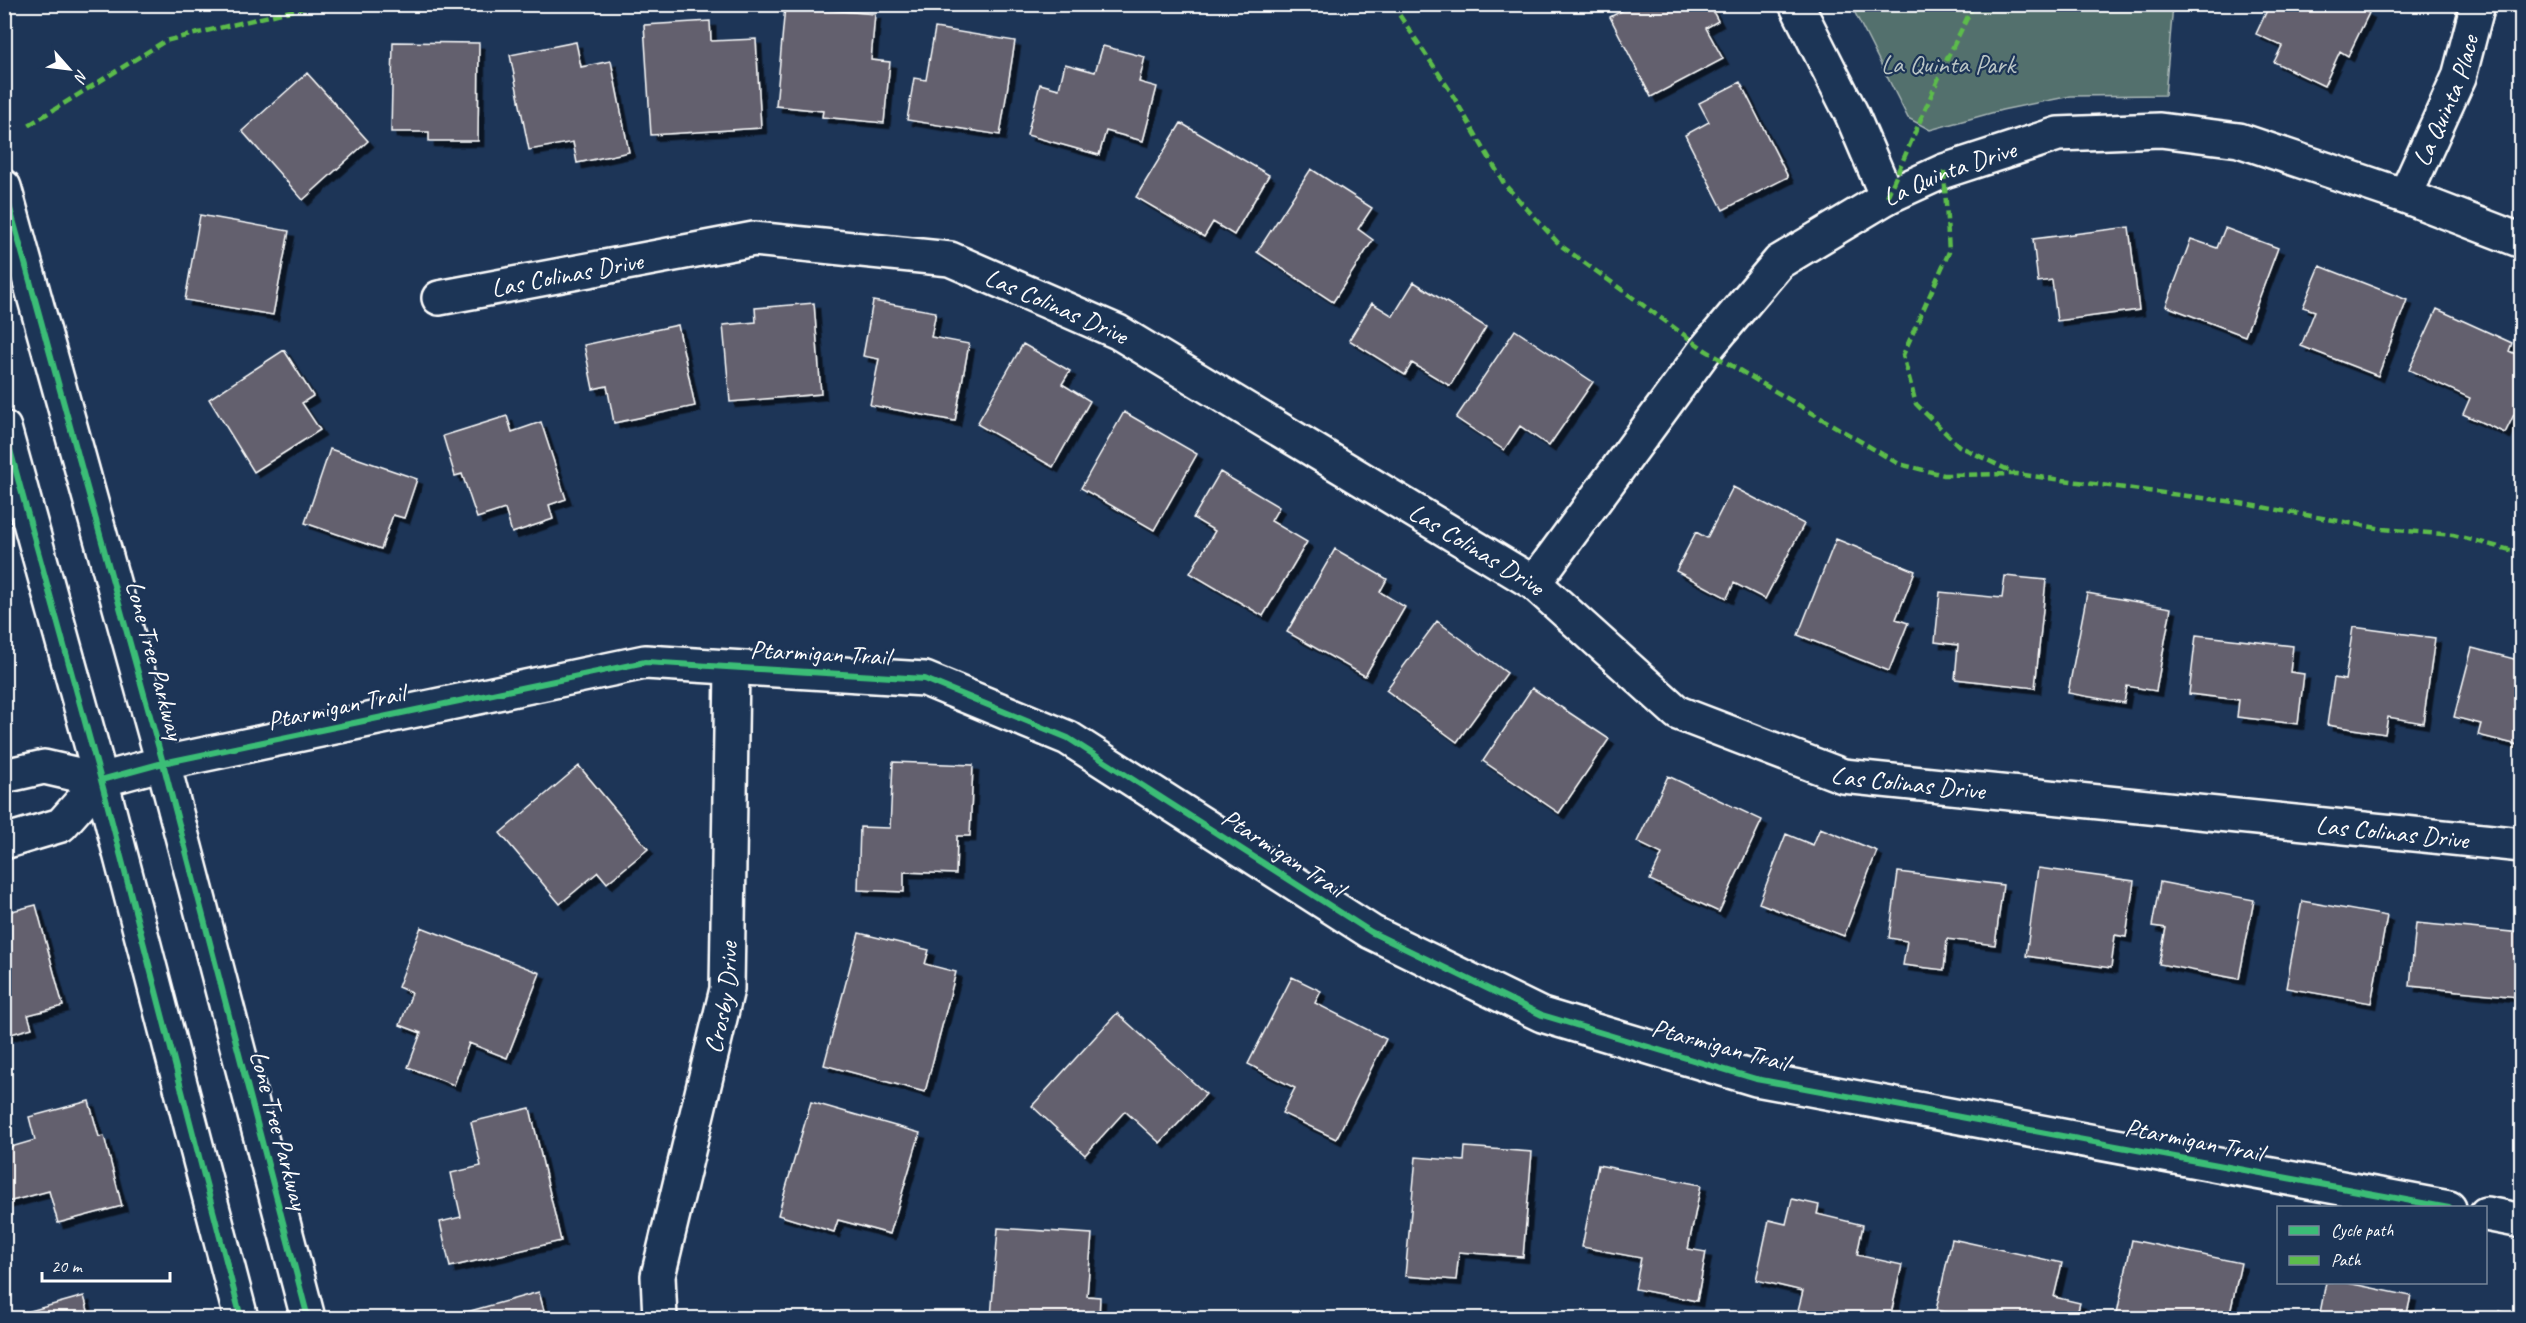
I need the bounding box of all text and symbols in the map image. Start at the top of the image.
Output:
street label: La Quinta Place [2404,30,2486,171]
north arrow [39,39,99,99]
park label: La Quinta Park [1881,48,2017,81]
text: N [69,67,93,87]
street label: La Quinta Drive [1877,132,2021,213]
street label: Las Colinas Drive [488,243,647,304]
street label: Las Colinas Drive [980,260,1136,352]
street label: Las Colinas Drive [1403,495,1554,603]
street label: Lone Tree Parkway [118,577,193,745]
street label: Ptarmigan Trail [749,633,895,673]
street label: Ptarmigan Trail [264,675,412,738]
street label: Las Colinas Drive [1827,757,1988,807]
street label: Ptarmigan Trail [1215,801,1354,907]
street label: Las Colinas Drive [2314,808,2471,856]
street label: Crosby Drive [696,940,744,1057]
street label: Ptarmigan Trail [1648,1011,1796,1080]
street label: Lone Tree Parkway [242,1047,317,1215]
street label: Ptarmigan Trail [2122,1110,2270,1170]
legend [2277,1206,2487,1284]
text: Cycle path [2331,1219,2394,1241]
scale bar [42,1245,170,1283]
text: Path [2331,1249,2361,1271]
text: 20 m [51,1255,84,1277]

